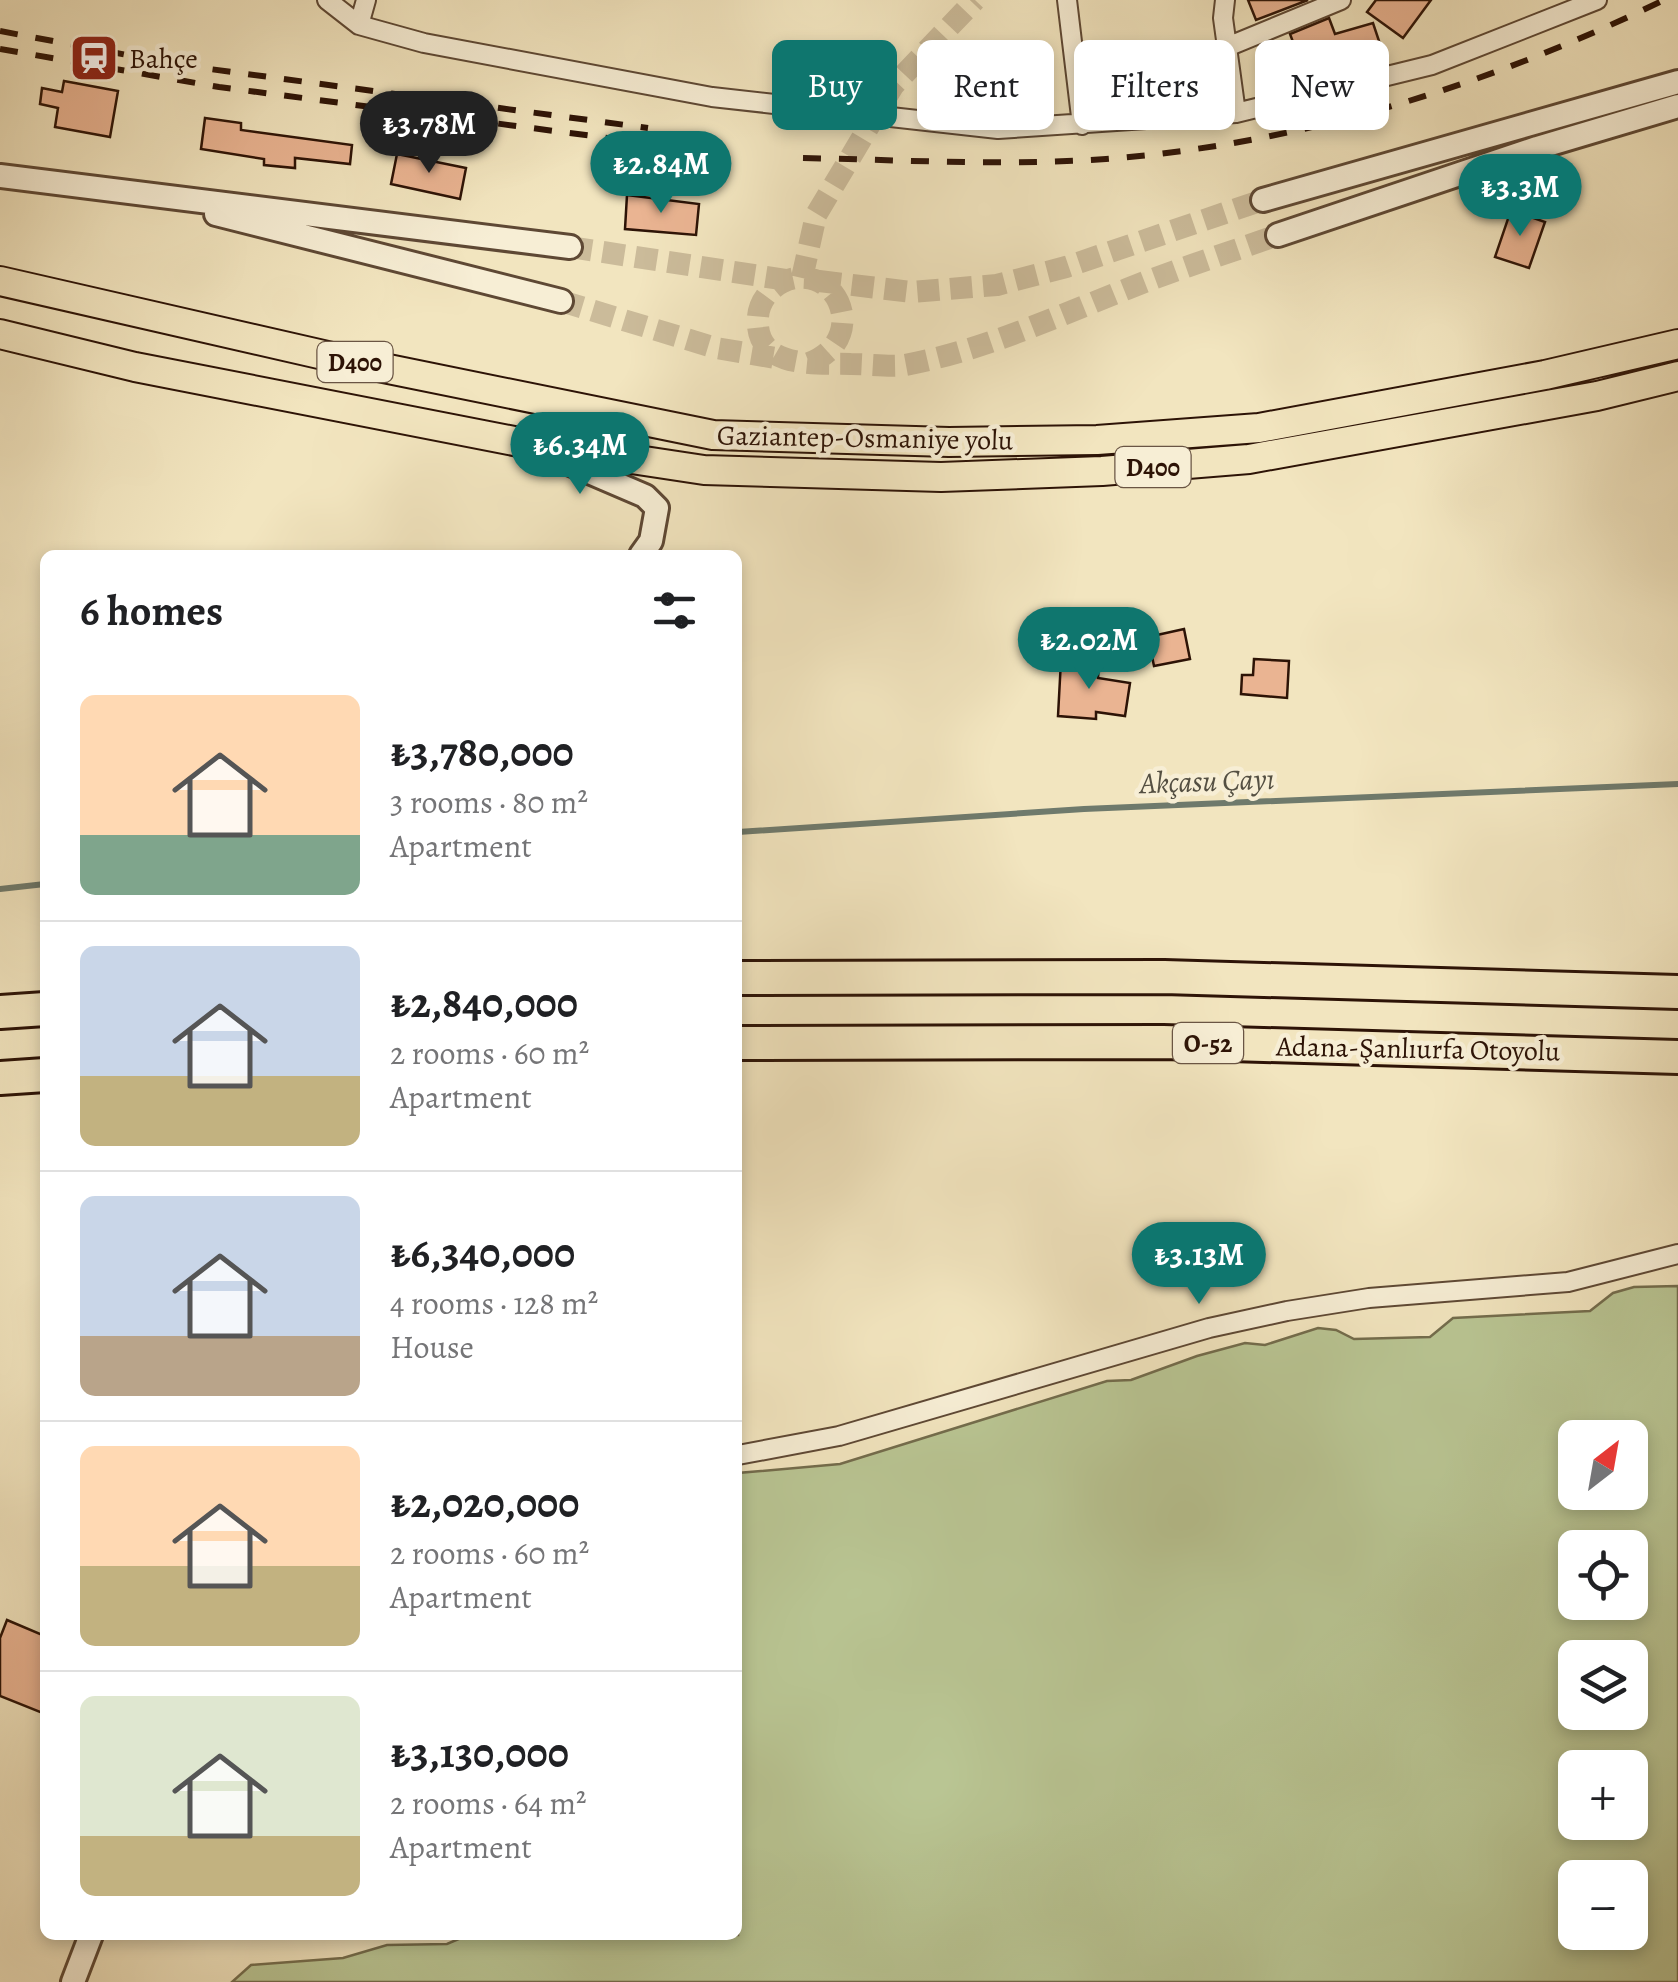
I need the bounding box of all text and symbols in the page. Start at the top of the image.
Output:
station icon: Bahçe [68,32,120,84]
place label: Bahçe [129,40,198,78]
chip: Buy [772,40,897,130]
chip: Rent [917,40,1054,130]
chip: Filters [1074,40,1235,130]
chip: New [1255,40,1389,130]
pin: ₺3.78M [348,91,510,176]
text: ₺3.78M [382,101,476,145]
pin: ₺2.84M [580,131,742,216]
text: ₺2.84M [612,141,710,185]
pin: ₺3.3M [1450,154,1590,239]
text: ₺3.3M [1481,164,1559,208]
road number: D400 [318,342,392,382]
pin: ₺6.34M [499,412,661,497]
street label: Gaziantep-Osmaniye yolu [717,416,1014,460]
text: ₺6.34M [532,422,628,466]
road number: D400 [1116,447,1190,487]
text: 6 homes [80,582,223,639]
icon: filters [647,583,702,638]
pin: ₺2.02M [1008,607,1170,692]
text: ₺2.02M [1040,617,1138,661]
text: ₺3,780,000 [390,723,574,780]
icon: home [160,735,280,855]
water label: Akçasu Çayı [1137,759,1275,803]
text: 3 rooms · 80 m² [390,780,588,824]
text: Apartment [390,824,532,868]
text: ₺2,840,000 [390,974,578,1031]
icon: home [160,986,280,1106]
road number: O-52 [1173,1023,1243,1063]
street label: Adana-Şanlıurfa Otoyolu [1275,1028,1561,1070]
text: 2 rooms · 60 m² [390,1031,589,1075]
text: Apartment [390,1075,532,1119]
pin: ₺3.13M [1118,1222,1280,1307]
text: ₺6,340,000 [390,1224,575,1281]
text: ₺3.13M [1154,1232,1244,1276]
icon: home [160,1236,280,1356]
text: 4 rooms · 128 m² [390,1281,598,1325]
text: House [390,1325,474,1369]
north arrow [1558,1420,1648,1510]
map controls [1558,1420,1648,1950]
text: ₺2,020,000 [390,1474,579,1531]
icon: home [160,1486,280,1606]
button: locate [1558,1530,1648,1620]
text: 2 rooms · 60 m² [390,1531,589,1575]
text: Apartment [390,1575,532,1619]
button: layers [1558,1640,1648,1730]
text: ₺3,130,000 [390,1724,569,1781]
icon: home [160,1736,280,1856]
button: + [1558,1750,1648,1840]
text: 2 rooms · 64 m² [390,1781,587,1825]
text: Apartment [390,1825,532,1869]
button: − [1558,1860,1648,1950]

